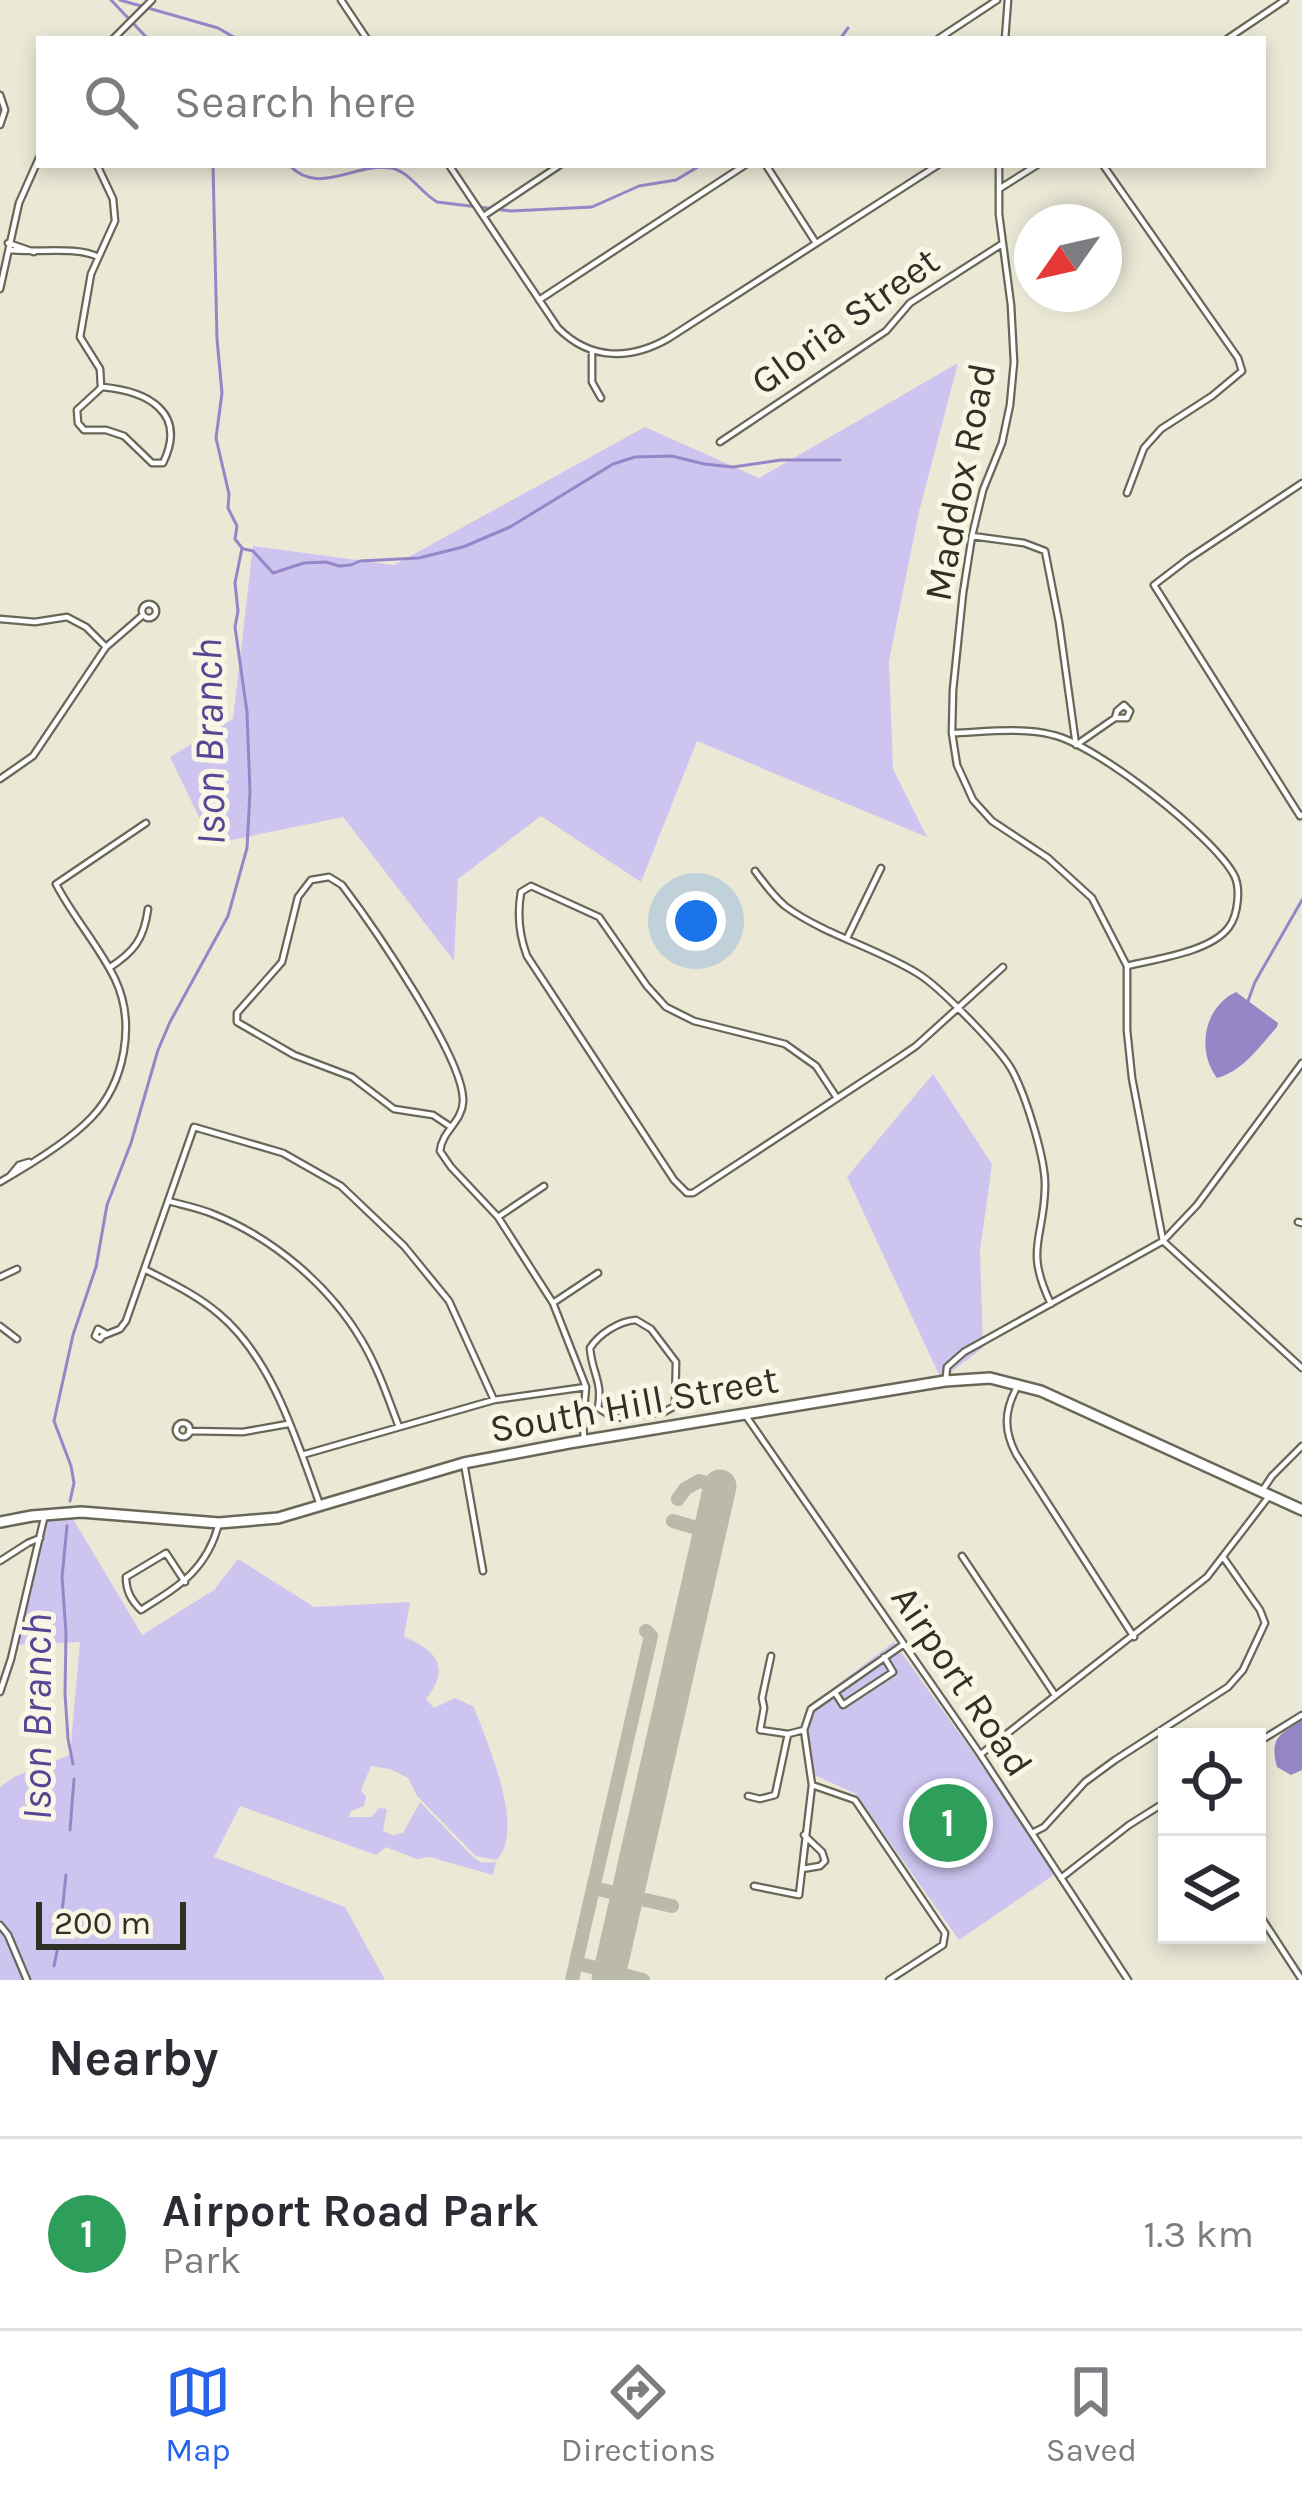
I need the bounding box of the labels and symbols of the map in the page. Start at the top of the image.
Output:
north arrow [1014,204,1122,312]
street label: Gloria Street [742,237,948,405]
street label: Maddox Road [914,359,1006,605]
water label: Ison Branch [182,638,236,846]
your location [666,891,726,951]
street label: South Hill Street [486,1356,782,1452]
street label: Airport Road [881,1577,1043,1785]
water label: Ison Branch [12,1613,62,1821]
pin: 1 [909,1778,987,1868]
scale bar [36,1896,186,1949]

